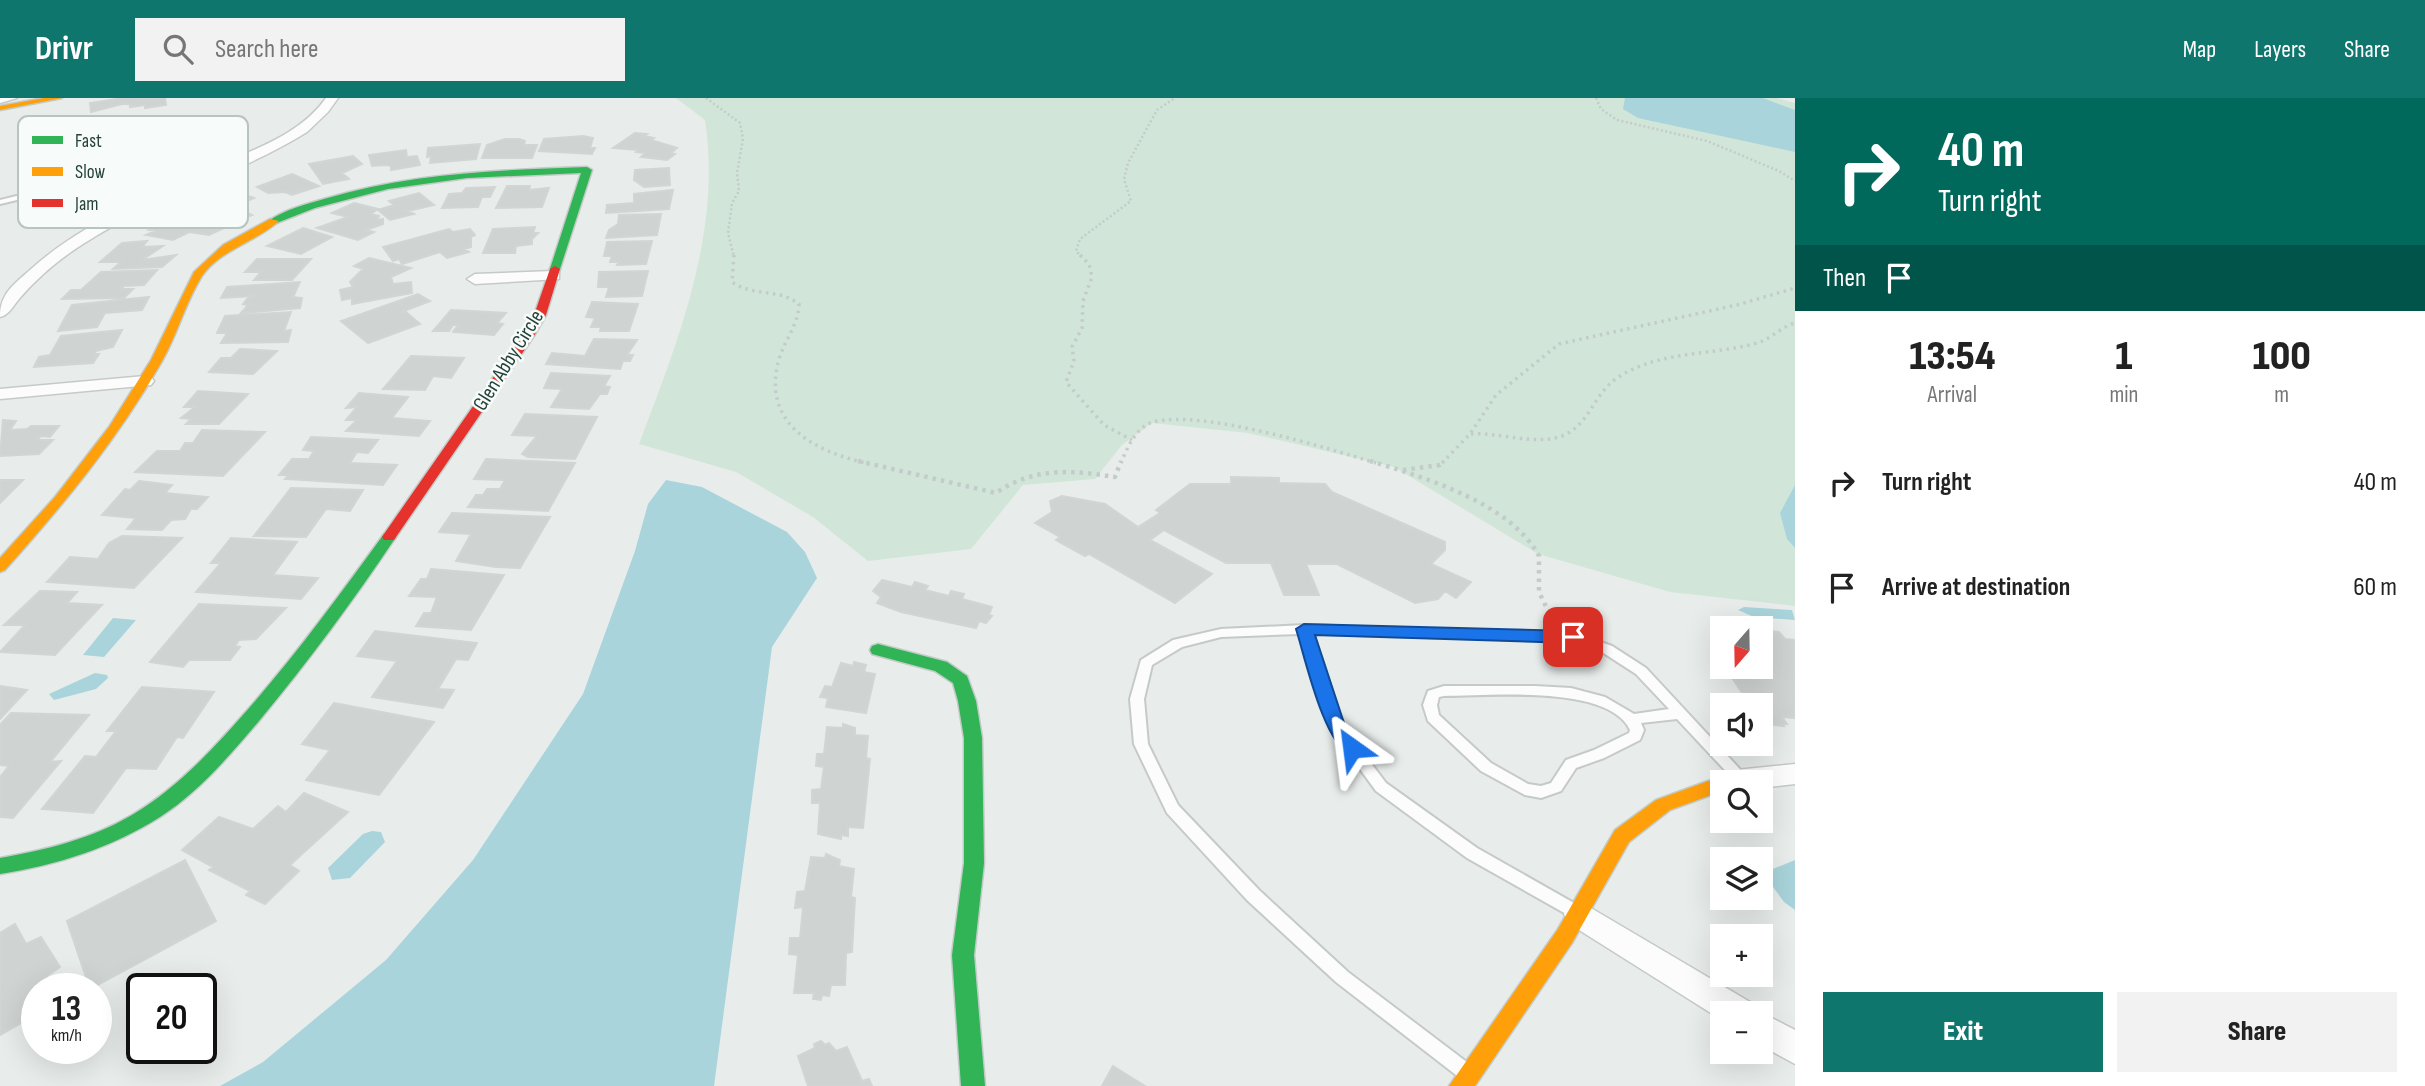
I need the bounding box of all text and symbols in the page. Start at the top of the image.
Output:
search box [135,18,625,81]
text: Drivr [35,29,93,69]
icon: search [159,30,197,68]
text: Search here [215,34,318,65]
text: Map [2183,35,2216,64]
text: Layers [2254,35,2306,64]
text: Share [2344,35,2390,64]
legend [18,116,248,228]
text: 40 m [1938,122,2024,181]
icon: right [1823,126,1914,217]
text: Fast [75,130,102,153]
text: Slow [75,161,105,184]
text: Turn right [1938,182,2042,221]
text: Jam [74,193,98,216]
icon: arrive [1880,259,1918,297]
text: Then [1823,263,1866,294]
street label: Glen Abby Circle [468,305,549,415]
text: 13:54 [1909,331,1995,382]
text: 1 [2115,331,2133,382]
text: 100 [2252,331,2311,382]
text: Arrival [1928,381,1977,409]
text: min [2109,381,2138,409]
text: m [2274,381,2289,409]
icon: right [1823,464,1861,502]
text: Turn right [1882,467,1971,498]
text: 40 m [2354,467,2397,498]
icon: arrive [1823,569,1861,607]
text: Arrive at destination [1882,572,2070,603]
text: 60 m [2353,572,2397,603]
pin [1543,607,1603,667]
north arrow [1710,616,1773,679]
map controls [1710,616,1773,1064]
icon: arrive [1554,618,1592,656]
button: sound [1710,693,1773,756]
position arrow [1315,711,1389,785]
button: search [1710,770,1773,833]
button: layers [1710,847,1773,910]
button: + [1710,924,1773,987]
speed limit sign: 20 [126,973,217,1064]
text: 13 [52,988,81,1031]
button: Exit [1823,992,2103,1072]
button: Share [2117,992,2397,1072]
button: − [1710,1001,1773,1064]
text: km/h [51,1025,82,1046]

